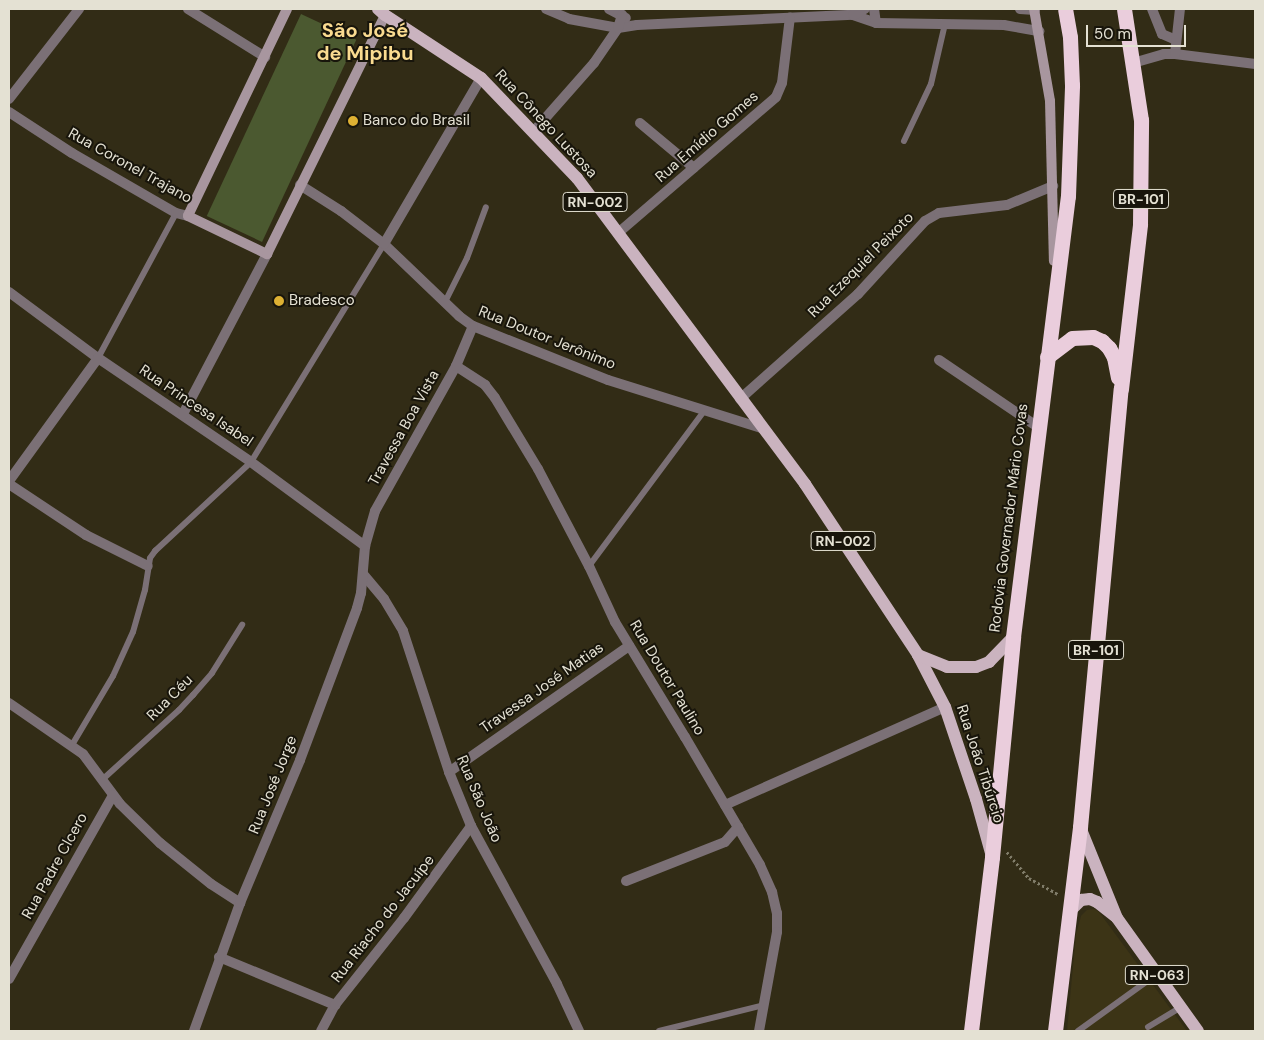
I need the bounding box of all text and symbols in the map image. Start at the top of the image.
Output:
scale bar [1089,15,1189,47]
district label: São José de Mipibu [316,18,414,65]
text: 50 m [1094,24,1131,44]
street label: Rua Cônego Lustosa [491,66,601,182]
street label: Rua Emídio Gomes [652,87,762,187]
place label: Banco do Brasil [363,112,470,130]
marker: Banco do Brasil [347,115,359,127]
street label: Rua Coronel Trajano [65,125,195,207]
road number: BR-101 [1112,188,1170,210]
road number: RN-002 [562,190,628,213]
street label: Rua Ezequiel Peixoto [805,209,917,321]
place label: Bradesco [289,292,355,310]
marker: Bradesco [273,295,285,307]
street label: Rua Doutor Jerônimo [476,302,618,374]
street label: Rua Princesa Isabel [136,361,256,451]
street label: Travessa Boa Vista [365,367,443,489]
street label: Rodovia Governador Mário Covas [986,403,1032,633]
road number: RN-002 [810,530,876,552]
street label: Rua Doutor Paulino [626,617,708,739]
road number: BR-101 [1067,638,1125,662]
street label: Travessa José Matias [477,639,607,737]
street label: Rua Céu [143,671,197,725]
street label: Rua João Tibúrcio [952,703,1008,825]
street label: Rua José Jorge [245,733,301,837]
street label: Rua São João [453,753,505,845]
street label: Rua Padre Clcero [18,810,92,922]
street label: Rua Riacho do Jacuípe [328,852,438,986]
road number: RN-063 [1124,964,1190,986]

